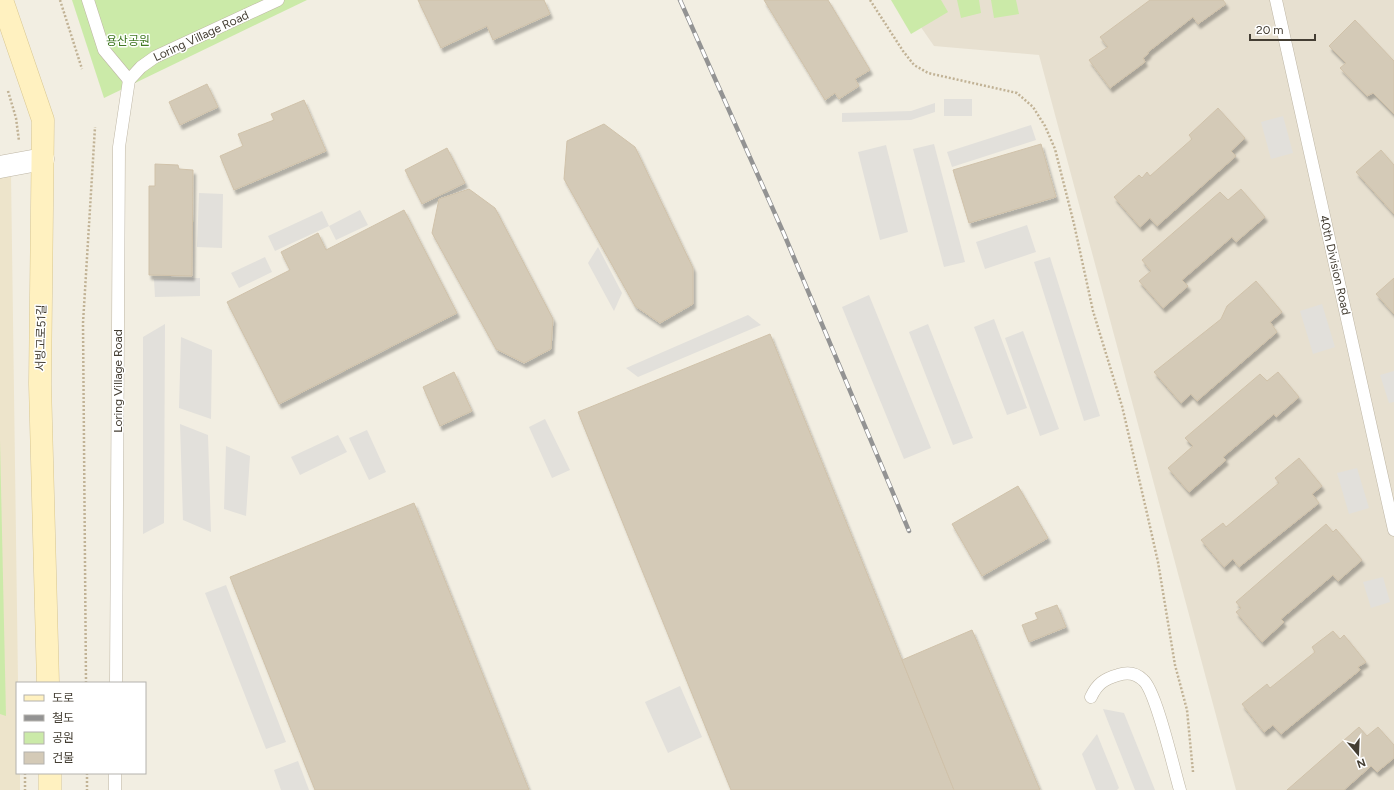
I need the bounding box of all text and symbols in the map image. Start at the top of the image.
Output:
street label: Loring Village Road [151,8,251,64]
scale bar [1250,16,1315,42]
text: 20 m [1256,23,1284,37]
park label: 용산공원 [106,34,150,48]
street label: 40th Division Road [1317,214,1353,316]
street label: 서빙고로51길 [33,304,49,372]
street label: Loring Village Road [111,329,125,433]
legend [16,682,146,774]
text: 도로 [52,691,74,705]
text: 철도 [52,711,74,725]
text: 공원 [52,731,74,745]
north arrow [1338,734,1378,774]
text: 건물 [52,751,74,765]
text: N [1355,755,1367,771]

